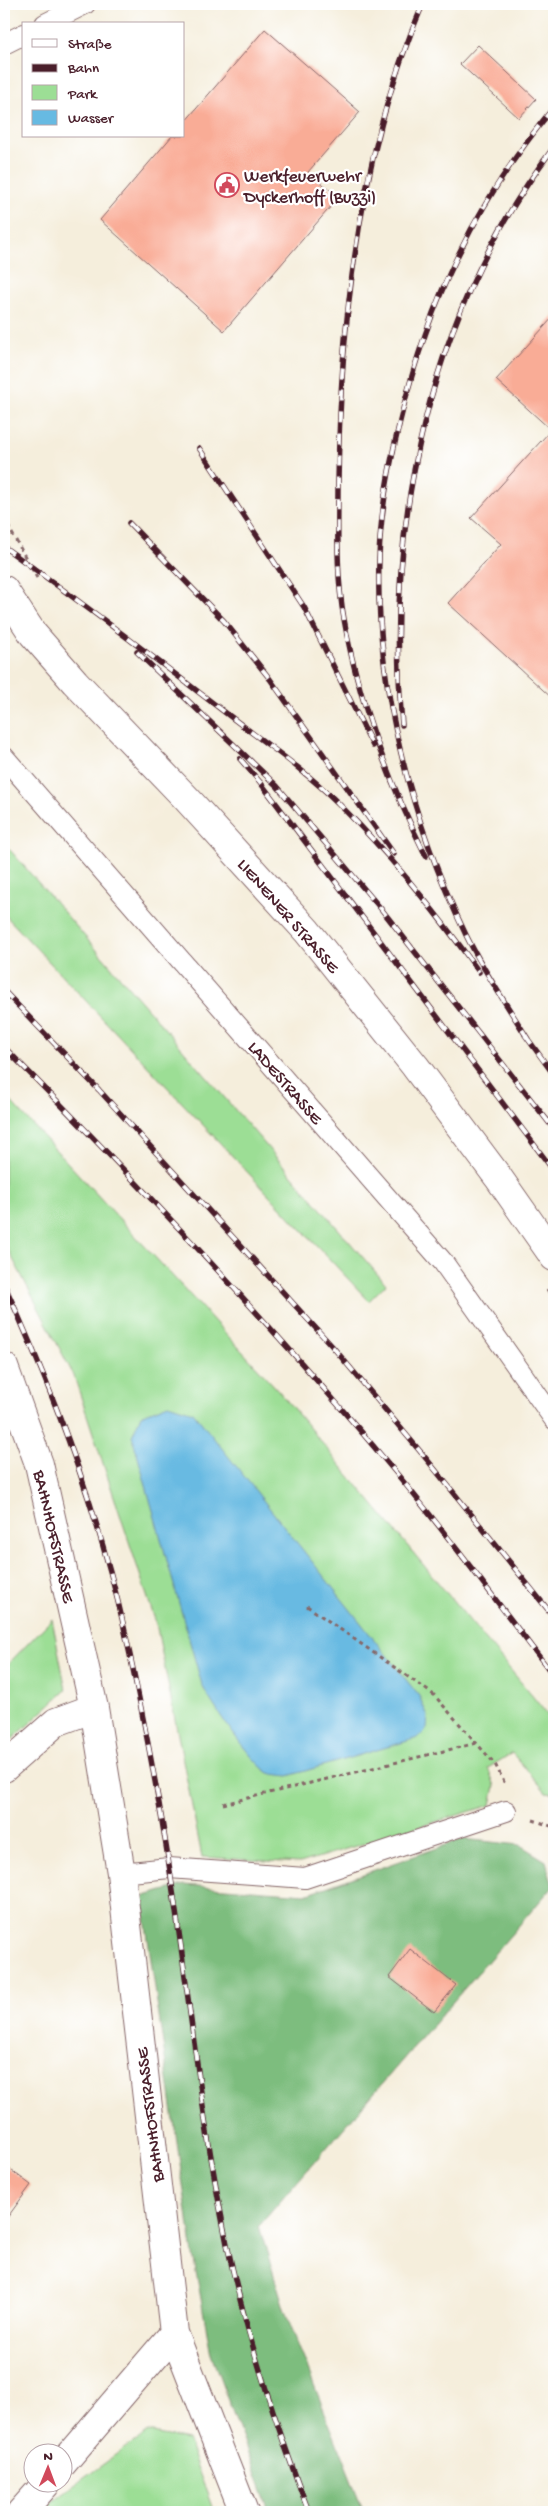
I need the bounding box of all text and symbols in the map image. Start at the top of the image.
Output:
legend [22,22,185,138]
text: Straße [68,36,112,54]
text: Bahn [67,60,99,78]
text: Park [67,86,98,104]
text: Wasser [68,110,115,128]
place label: Werkfeuerwehr Dyckerhoff (Buzzi) [243,167,376,209]
public building icon: Werkfeuerwehr Dyckerhoff (Buzzi) [214,172,240,198]
street label: LIENENER STRASSE [232,855,343,979]
street label: LADESTRASSE [242,1038,326,1130]
street label: BAHNHOFSTRASSE [27,1467,78,1606]
street label: BAHNHOFSTRASSE [133,2045,170,2184]
north arrow [22,2444,72,2494]
text: N [43,2449,53,2466]

